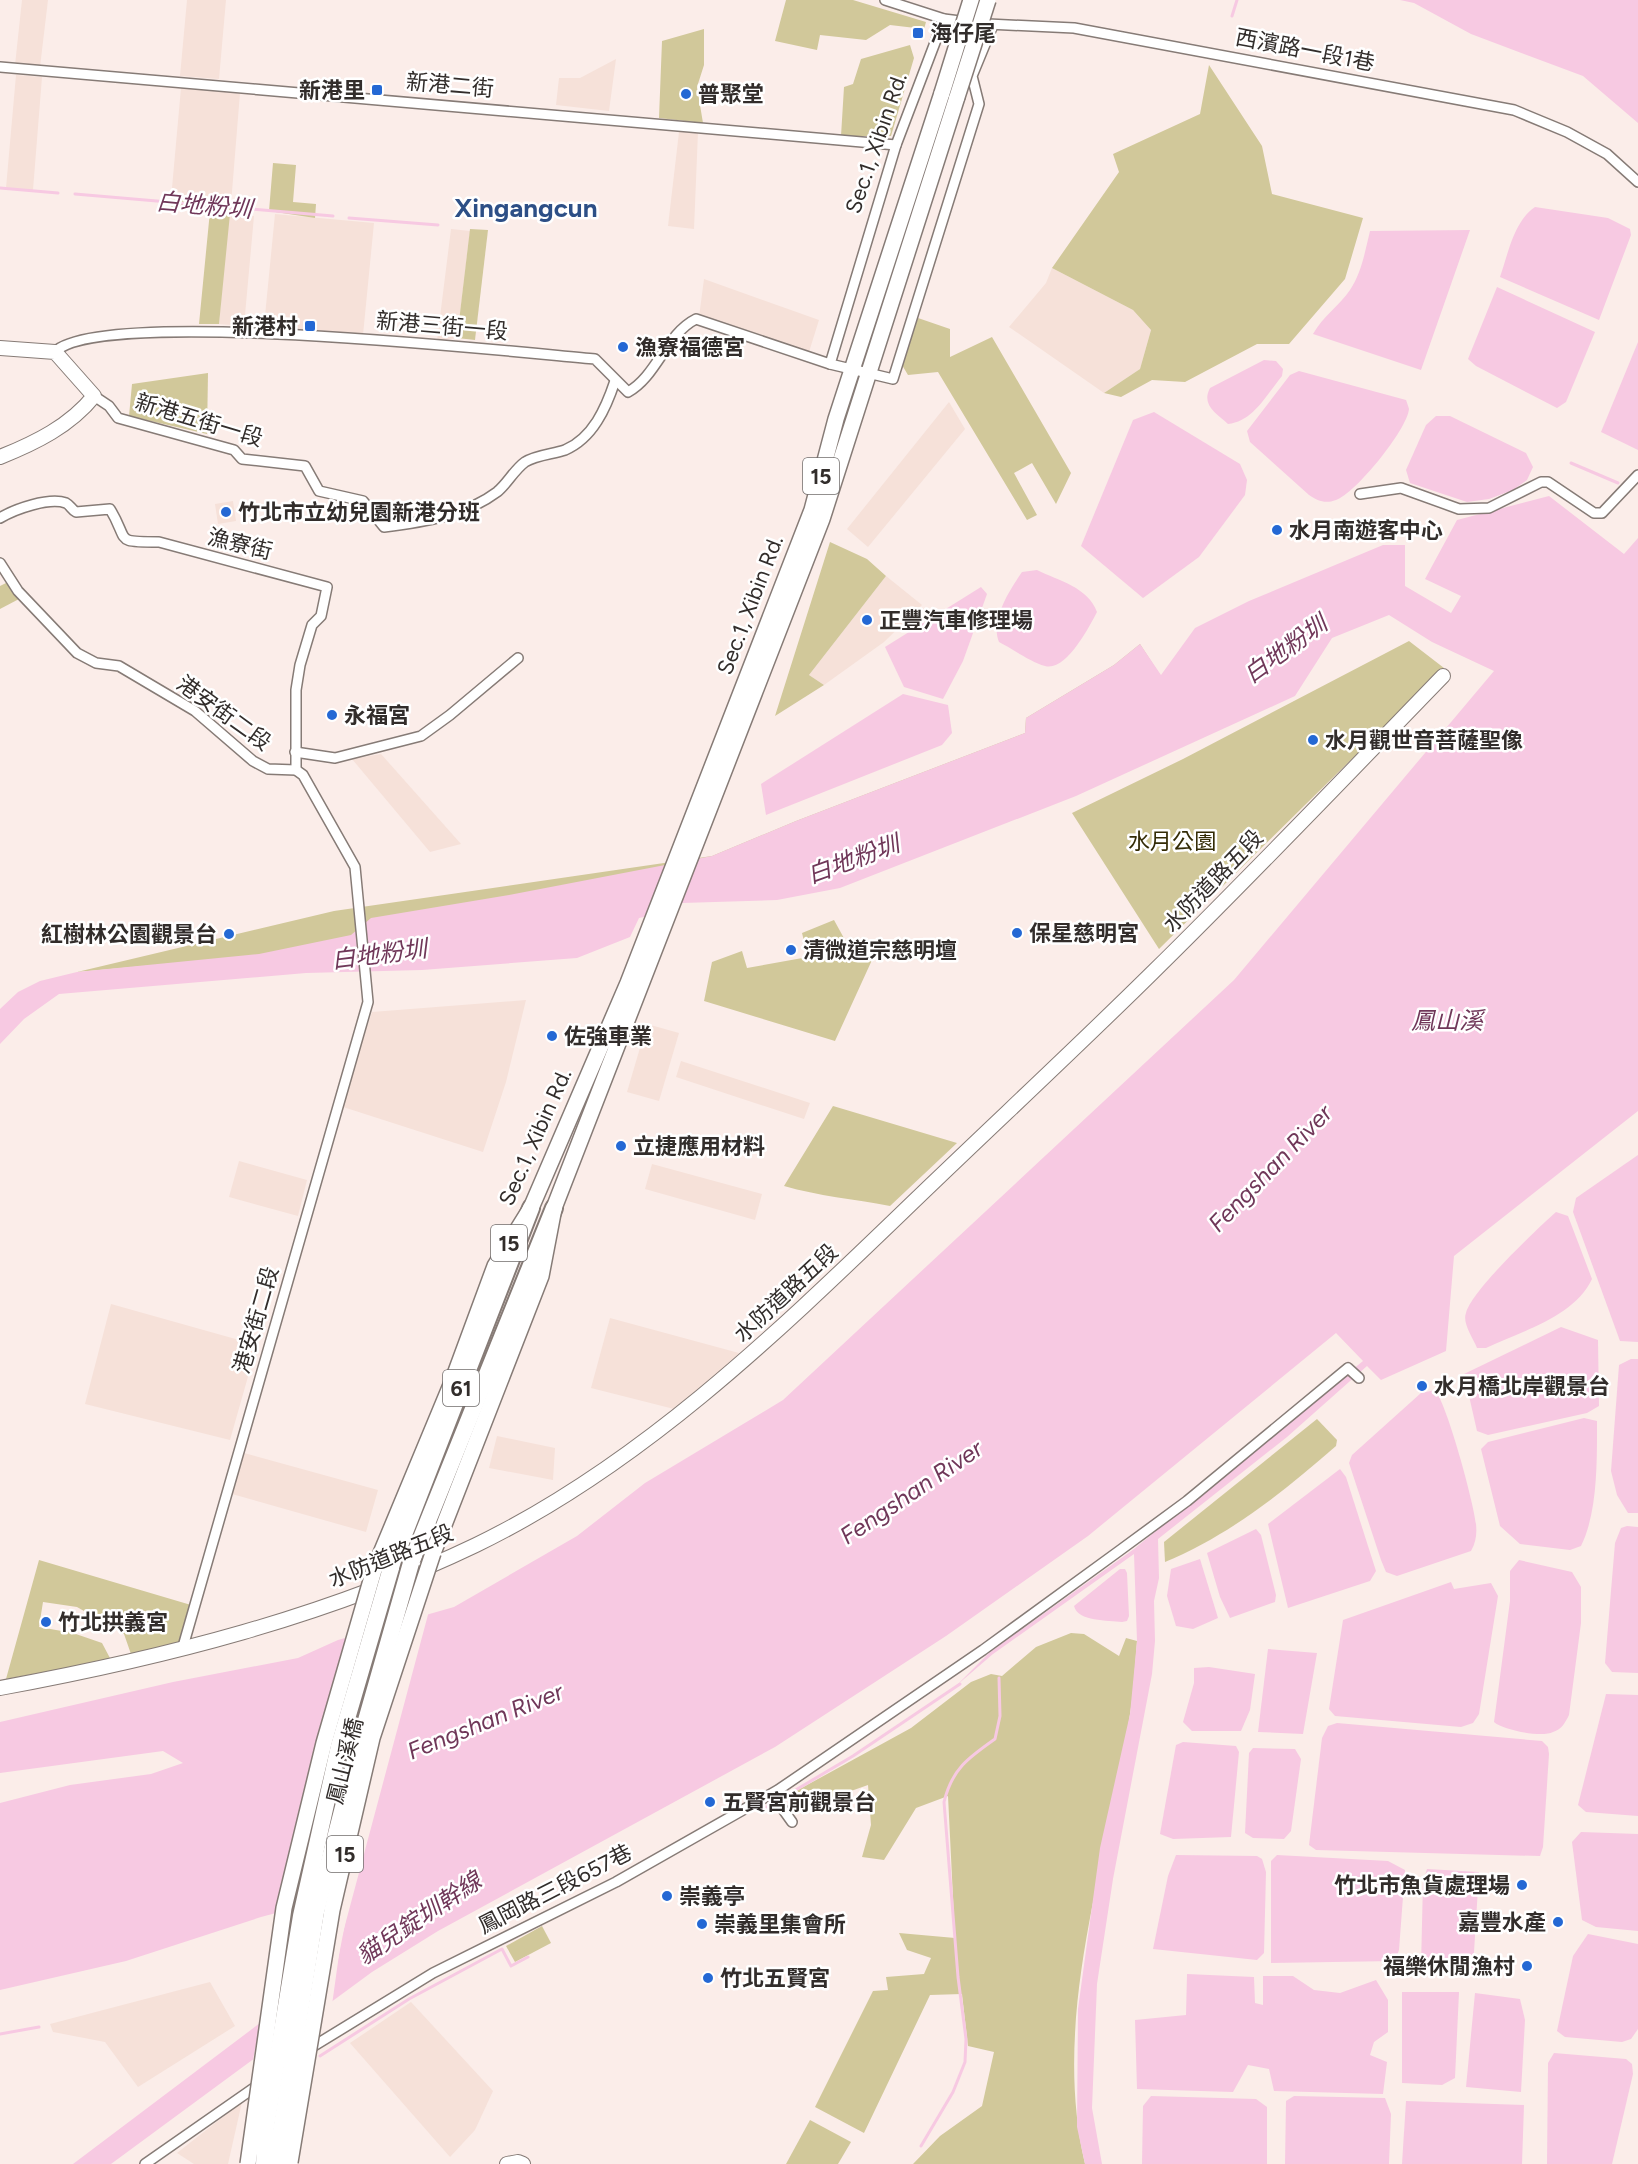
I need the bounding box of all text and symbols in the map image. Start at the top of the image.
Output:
place label: 海仔尾 [930,20,996,47]
street label: 西濱路一段1巷 [1233,23,1377,77]
marker: 海仔尾 [911,26,925,40]
street label: 新港二街 [405,68,495,102]
street label: Sec.1, Xibin Rd. [839,69,913,217]
place label: 新港里 [299,77,365,104]
place label: 普聚堂 [698,81,764,108]
marker: 新港里 [370,83,384,97]
marker: 普聚堂 [679,87,693,101]
water label: 白地粉圳 [155,186,256,224]
district label: Xingangcun [455,192,597,224]
street label: 新港三街一段 [375,307,509,345]
place label: 新港村 [232,313,298,340]
marker: 新港村 [303,319,317,333]
place label: 漁寮福德宮 [635,334,745,361]
marker: 漁寮福德宮 [616,340,630,354]
street label: 新港五街一段 [132,388,266,452]
road number: 15 [803,458,839,494]
place label: 竹北市立幼兒園新港分班 [238,499,480,526]
marker: 竹北市立幼兒園新港分班 [219,505,233,519]
place label: 水月南遊客中心 [1289,517,1443,544]
street label: 漁寮街 [205,523,275,565]
marker: 水月南遊客中心 [1270,523,1284,537]
street label: Sec.1, Xibin Rd. [711,532,789,678]
place label: 正豐汽車修理場 [879,607,1033,634]
water label: 白地粉圳 [1238,607,1335,689]
marker: 正豐汽車修理場 [860,613,874,627]
street label: 港安街二段 [172,670,276,756]
place label: 永福宮 [344,702,410,729]
marker: 永福宮 [325,708,339,722]
place label: 水月觀世音菩薩聖像 [1325,727,1523,754]
marker: 水月觀世音菩薩聖像 [1306,733,1320,747]
street label: 水防道路五段 [1157,824,1269,938]
water label: 白地粉圳 [803,828,906,889]
park label: 水月公園 [1128,828,1216,855]
place label: 保星慈明宮 [1029,920,1139,947]
place label: 紅樹林公園觀景台 [41,921,217,948]
marker: 保星慈明宮 [1010,926,1024,940]
marker: 紅樹林公園觀景台 [222,927,236,941]
water label: 白地粉圳 [330,933,431,974]
place label: 清微道宗慈明壇 [803,937,957,964]
marker: 清微道宗慈明壇 [784,943,798,957]
water label: 鳳山溪 [1411,1006,1486,1035]
place label: 佐強車業 [564,1023,652,1050]
marker: 佐強車業 [545,1029,559,1043]
street label: Sec.1, Xibin Rd. [493,1064,577,1210]
water label: Fengshan River [1202,1098,1339,1238]
place label: 立捷應用材料 [633,1133,765,1160]
marker: 立捷應用材料 [614,1139,628,1153]
road number: 15 [491,1225,527,1261]
street label: 水防道路五段 [729,1238,843,1348]
street label: 港安街二段 [228,1263,284,1377]
road number: 61 [443,1370,479,1406]
place label: 水月橋北岸觀景台 [1434,1373,1610,1400]
marker: 水月橋北岸觀景台 [1415,1379,1429,1393]
water label: Fengshan River [834,1433,988,1550]
street label: 水防道路五段 [325,1519,457,1593]
place label: 竹北拱義宮 [58,1609,168,1636]
marker: 竹北拱義宮 [39,1615,53,1629]
water label: Fengshan River [403,1676,568,1765]
street label: 鳳山溪橋 [321,1715,369,1807]
place label: 五賢宮前觀景台 [722,1789,876,1816]
marker: 五賢宮前觀景台 [703,1795,717,1809]
road number: 15 [327,1836,363,1872]
street label: 鳳岡路三段657巷 [474,1839,636,1939]
water label: 貓兒錠圳幹線 [351,1864,489,1970]
place label: 竹北市魚貨處理場 [1334,1872,1510,1899]
marker: 竹北市魚貨處理場 [1515,1878,1529,1892]
place label: 崇義亭 [679,1883,745,1910]
marker: 崇義亭 [660,1889,674,1903]
place label: 嘉豐水產 [1458,1909,1546,1936]
place label: 崇義里集會所 [714,1911,846,1938]
marker: 嘉豐水產 [1551,1915,1565,1929]
marker: 崇義里集會所 [695,1917,709,1931]
place label: 福樂休閒漁村 [1383,1953,1515,1980]
marker: 福樂休閒漁村 [1520,1959,1534,1973]
place label: 竹北五賢宮 [720,1965,830,1992]
marker: 竹北五賢宮 [701,1971,715,1985]

